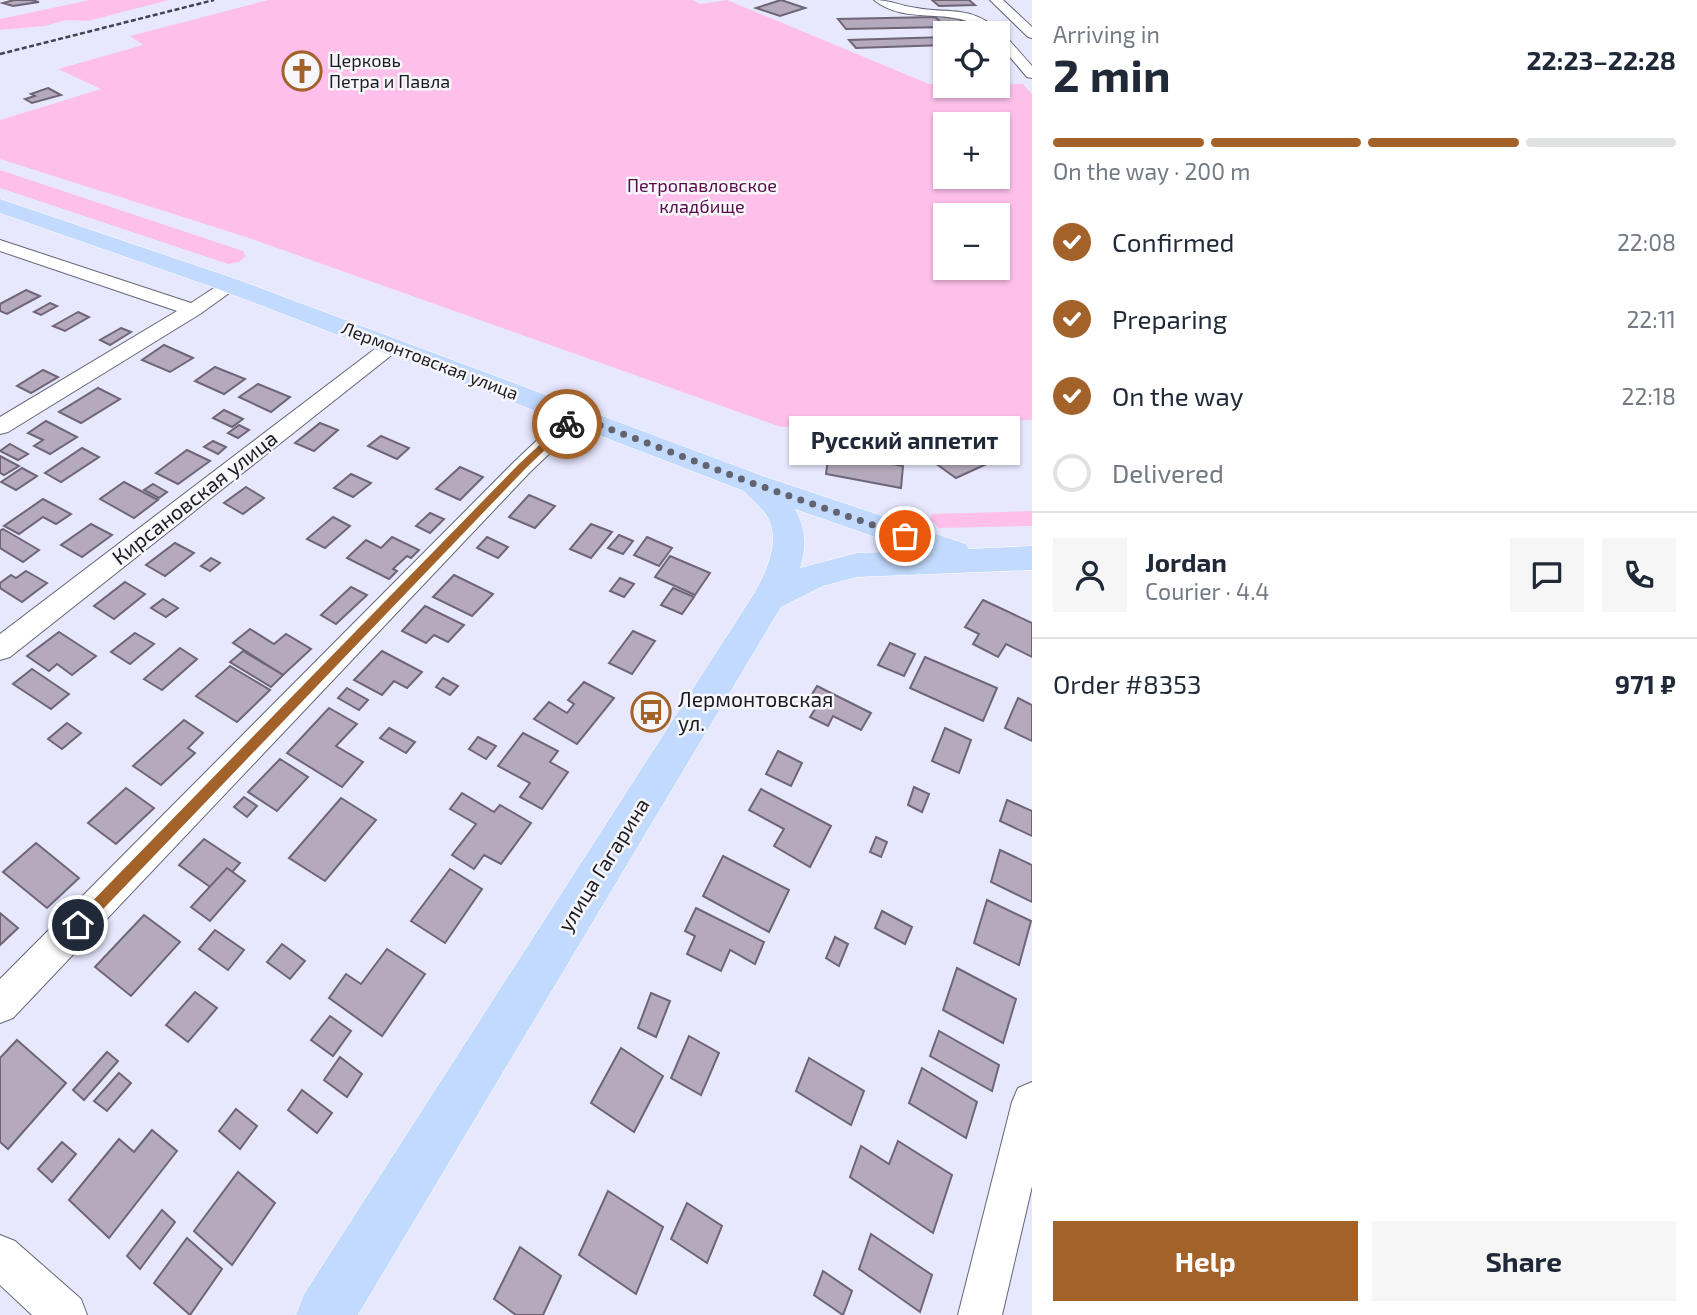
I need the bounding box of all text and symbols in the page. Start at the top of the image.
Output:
text: Arriving in [1053,20,1160,48]
map controls [933,21,1010,280]
button: locate [933,21,1010,98]
text: 22:23–22:28 [1526,44,1676,75]
text: 2 min [1053,46,1171,101]
place label: Церковь Петра и Павла [329,49,450,92]
church icon: Церковь Петра и Павла [281,50,323,92]
button: + [933,112,1010,189]
text: On the way · 200 m [1053,157,1250,185]
park label: Петропавловское кладбище [627,174,777,217]
button: − [933,203,1010,280]
icon: check [1053,223,1091,261]
text: Confirmed [1112,226,1235,257]
text: 22:08 [1617,228,1676,256]
icon: check [1053,300,1091,338]
text: Preparing [1112,303,1227,334]
text: 22:11 [1626,305,1676,333]
street label: Лермонтовская улица [339,316,522,404]
icon: check [1053,377,1091,415]
text: On the way [1112,380,1243,411]
text: 22:18 [1622,382,1676,410]
courier [532,389,602,459]
icon: bike [548,405,586,443]
callout: Русский аппетит [790,417,1020,466]
street label: Кирсановская улица [106,425,282,570]
text: Русский аппетит [811,426,998,454]
text: Delivered [1112,457,1224,488]
pin [875,506,935,566]
icon: bag [886,517,924,555]
button: person [1053,538,1127,612]
button: chat [1510,538,1584,612]
button: phone [1602,538,1676,612]
text: Jordan [1145,546,1227,577]
text: Courier · 4.4 [1145,577,1269,605]
text: Order #8353 [1053,668,1202,699]
text: 971 ₽ [1615,668,1676,699]
place label: Лермонтовская ул. [678,686,833,736]
bus stop icon: Лермонтовская ул. [630,691,672,733]
street label: улица Гагарина [552,793,655,936]
pin [48,895,108,955]
icon: home [59,906,97,944]
button: Help [1053,1221,1358,1301]
button: Share [1372,1221,1676,1301]

